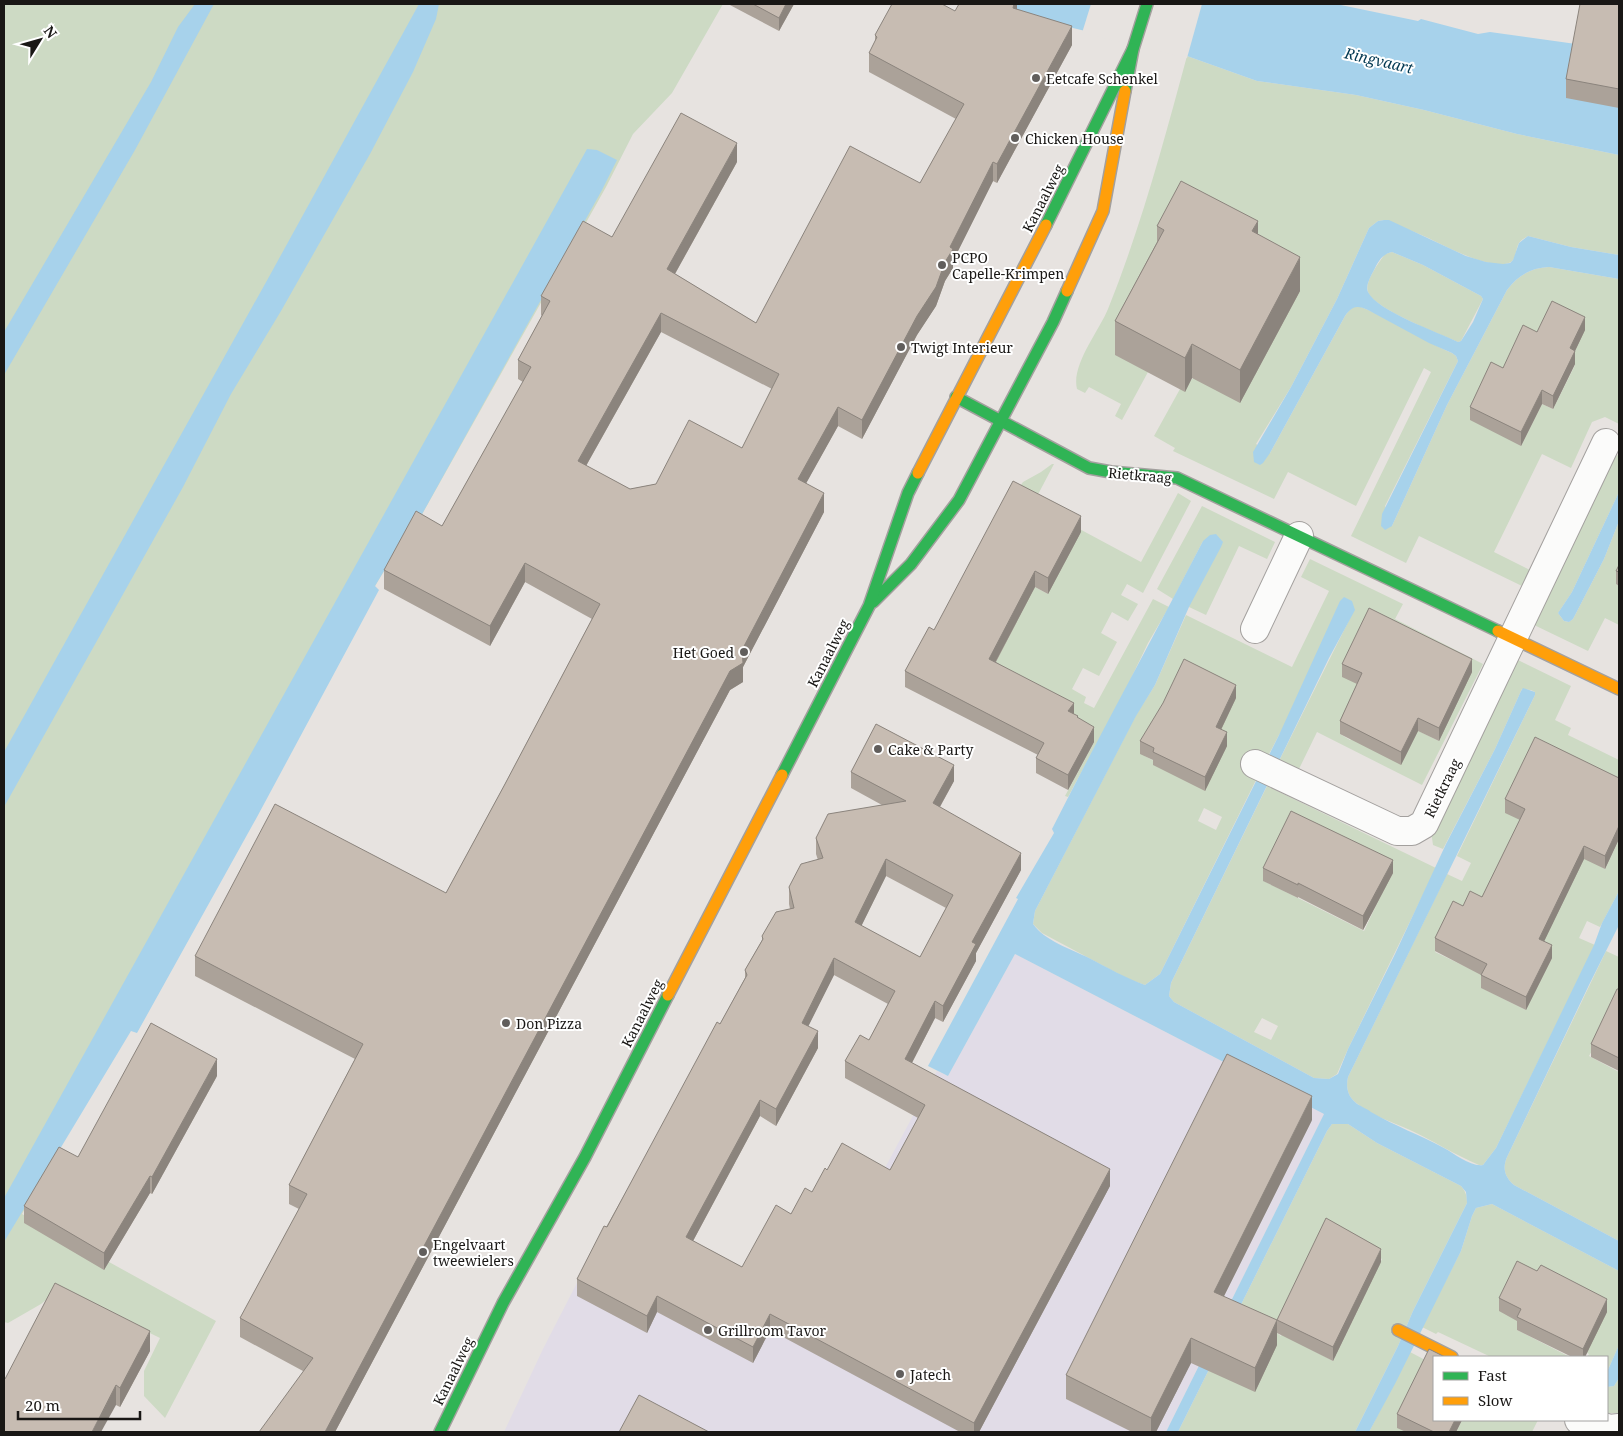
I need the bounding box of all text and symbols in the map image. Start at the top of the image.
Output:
north arrow [15,15,65,65]
text: N [40,22,62,42]
water label: Ringvaart [1342,42,1416,78]
place label: Eetcafe Schenkel [1046,69,1159,88]
marker: Eetcafe Schenkel [1030,72,1042,84]
place label: Chicken House [1025,129,1124,148]
marker: Chicken House [1009,132,1021,144]
street label: Kanaalweg [1018,160,1068,235]
place label: PCPO Capelle-Krimpen [952,248,1064,283]
marker: PCPO Capelle-Krimpen [936,259,948,271]
place label: Twigt Interieur [911,338,1013,357]
marker: Twigt Interieur [895,341,907,353]
street label: Rietkraag [1107,463,1173,487]
street label: Kanaalweg [803,615,853,690]
place label: Het Goed [673,643,734,662]
marker: Het Goed [738,646,750,658]
place label: Cake & Party [888,740,973,759]
marker: Cake & Party [872,743,884,755]
street label: Rietkraag [1419,755,1465,821]
street label: Kanaalweg [617,975,667,1050]
place label: Don Pizza [516,1014,582,1033]
marker: Don Pizza [500,1017,512,1029]
place label: Engelvaart tweewielers [433,1235,514,1270]
marker: Engelvaart tweewielers [417,1246,429,1258]
place label: Grillroom Tavor [718,1321,827,1340]
marker: Grillroom Tavor [702,1324,714,1336]
street label: Kanaalweg [428,1333,478,1408]
legend [1433,1356,1608,1421]
place label: Jatech [909,1365,951,1384]
text: Fast [1478,1365,1507,1385]
marker: Jatech [894,1368,906,1380]
scale bar [18,1388,140,1420]
text: Slow [1478,1390,1512,1410]
text: 20 m [25,1395,60,1415]

